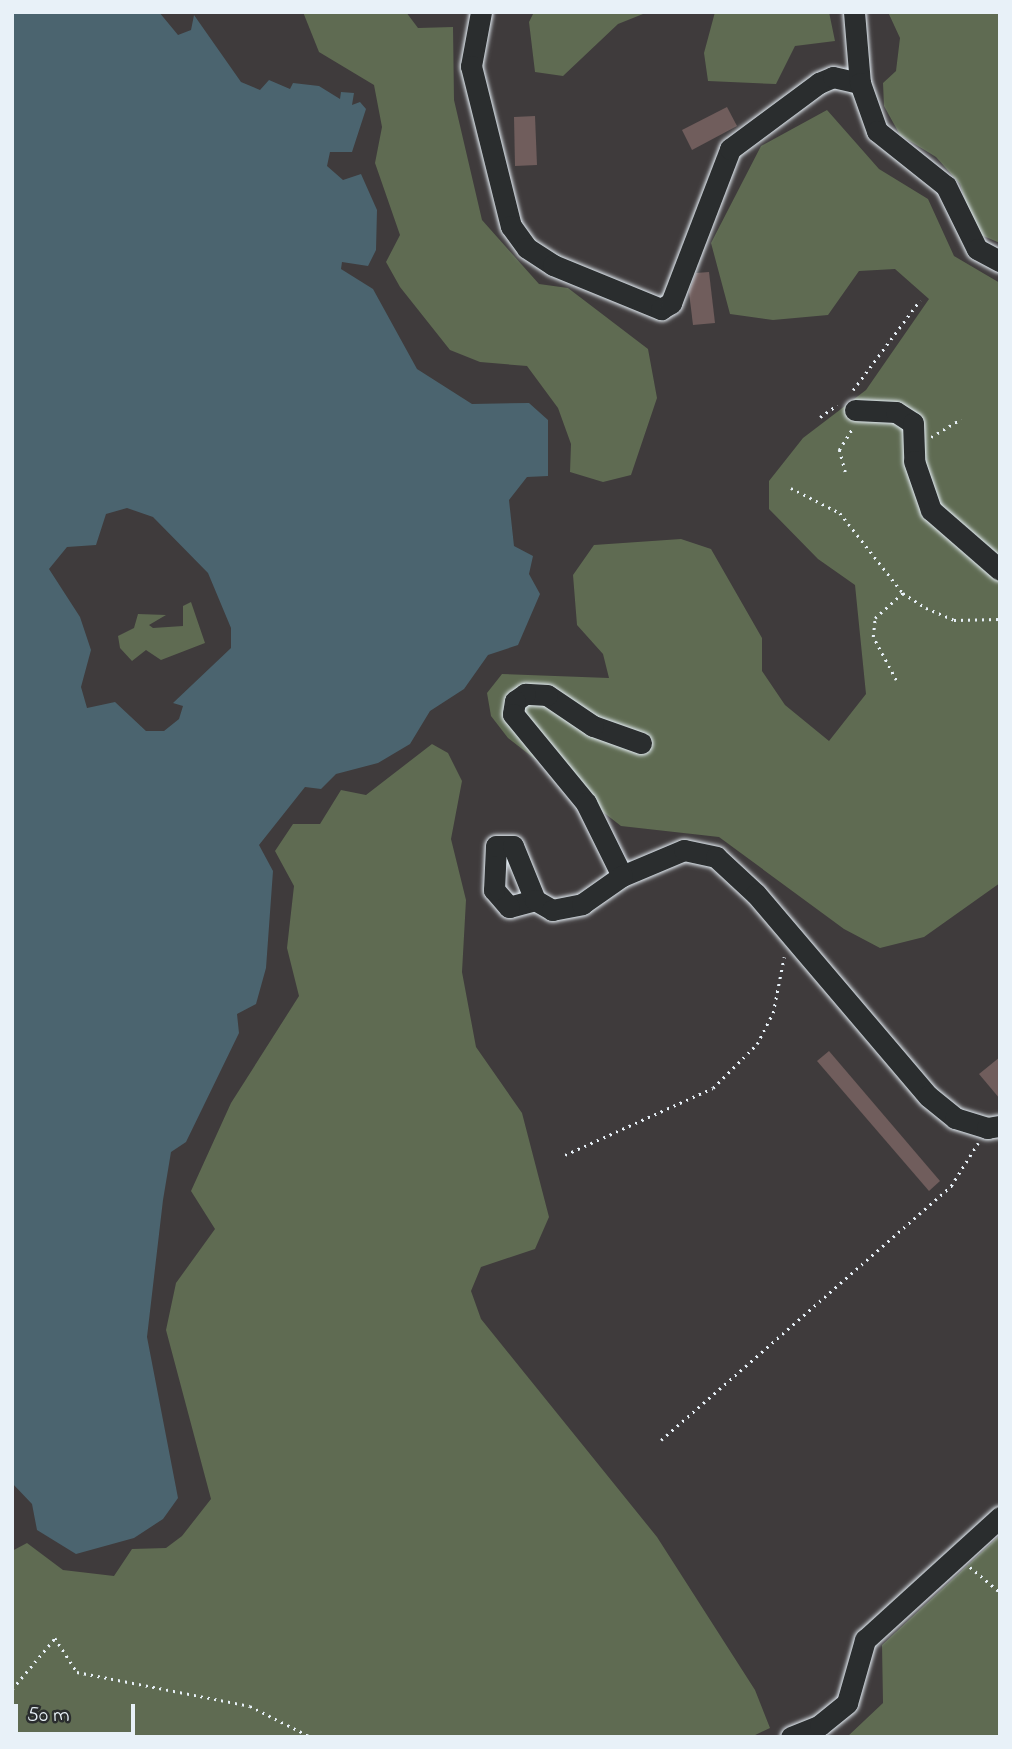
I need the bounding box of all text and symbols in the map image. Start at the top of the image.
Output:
scale bar [18,1690,138,1734]
text: 50 m [27,1701,70,1731]

